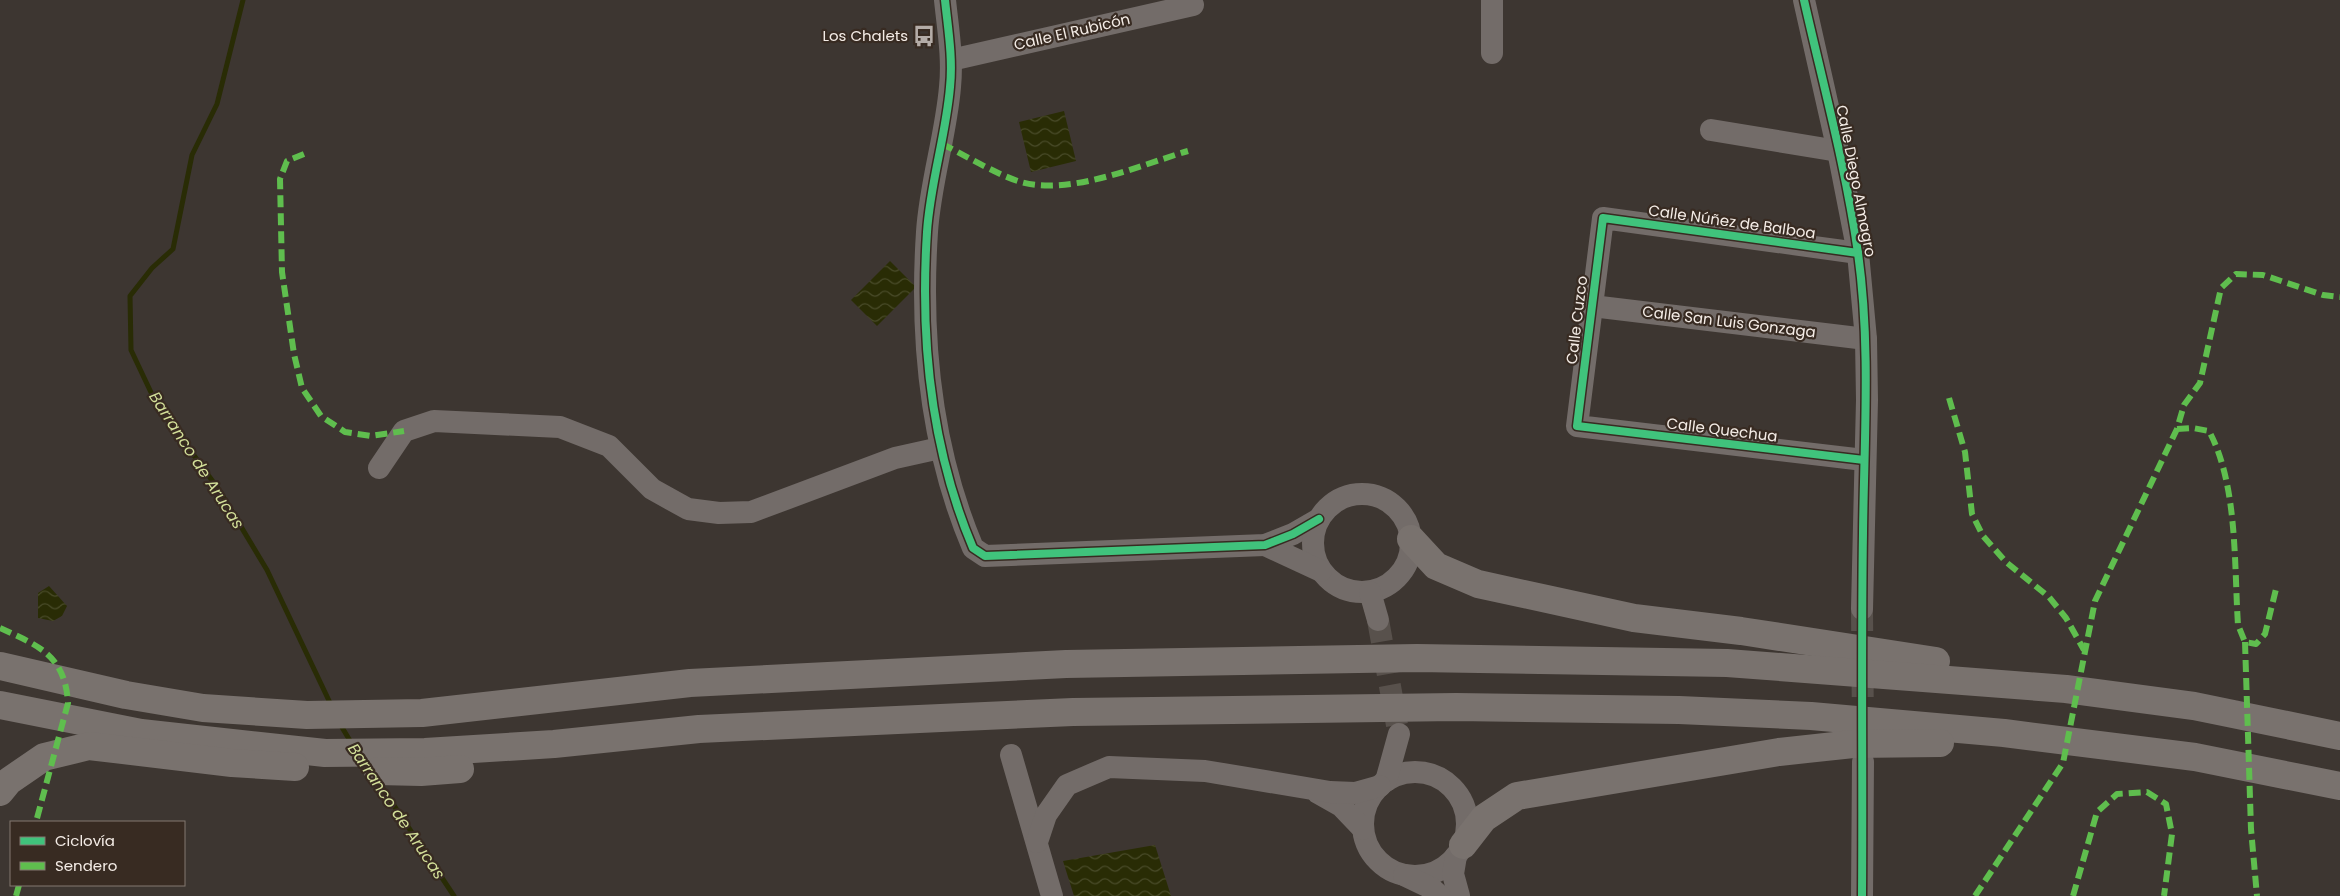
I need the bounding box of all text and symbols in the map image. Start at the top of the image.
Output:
street label: Calle El Rubicón [1012,8,1132,55]
bus stop icon: Los Chalets [911,23,937,49]
place label: Los Chalets [822,25,908,46]
street label: Calle Diego Almagro [1831,103,1882,259]
street label: Calle Núñez de Balboa [1647,199,1817,244]
street label: Calle Cuzco [1561,274,1592,365]
street label: Calle San Luis Gonzaga [1641,300,1817,343]
water label: Barranco de Arucas [143,387,250,534]
street label: Calle Quechua [1665,412,1779,447]
water label: Barranco de Arucas [342,739,451,884]
legend [10,821,185,886]
text: Ciclovía [55,830,115,851]
text: Sendero [55,855,117,876]

